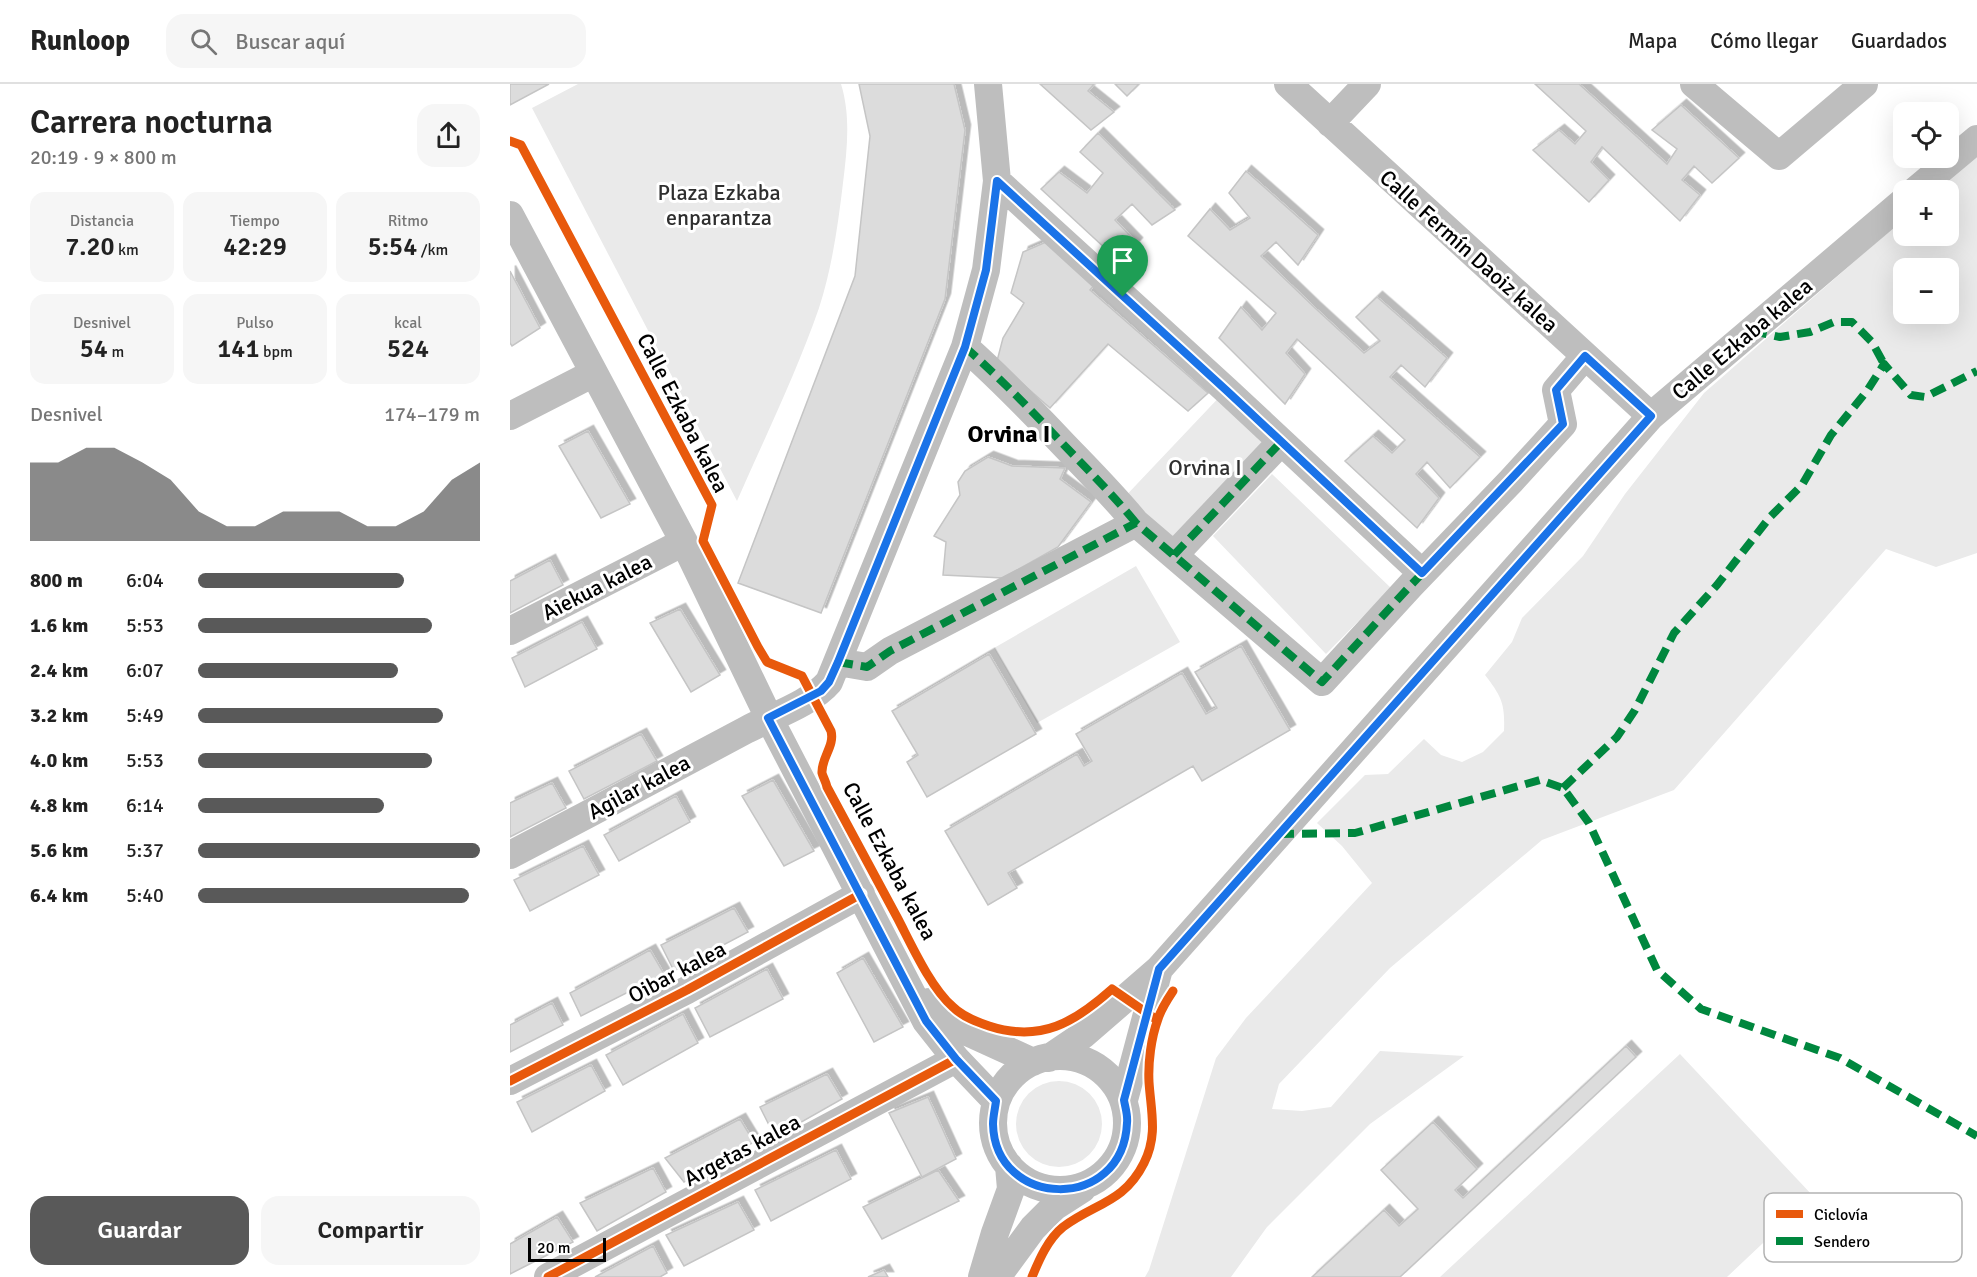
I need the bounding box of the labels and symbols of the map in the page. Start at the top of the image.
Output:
street label: Calle Fermín Daoiz kalea [1374,164,1564,338]
park label: Plaza Ezkaba enparantza [657,179,781,231]
pin [1097,235,1148,297]
street label: Calle Ezkaba kalea [1666,272,1818,406]
street label: Calle Ezkaba kalea [631,329,735,497]
district label: Orvina I [968,419,1050,449]
park label: Orvina I [1168,454,1242,481]
street label: Aiekua kalea [538,548,656,626]
street label: Agilar kalea [583,749,695,825]
street label: Calle Ezkaba kalea [837,777,943,945]
street label: Oibar kalea [624,935,730,1009]
street label: Argetas kalea [679,1108,805,1192]
legend [1764,1193,1962,1262]
text: Ciclovía [1814,1205,1868,1225]
text: Sendero [1814,1232,1870,1252]
scale bar [528,1235,606,1262]

